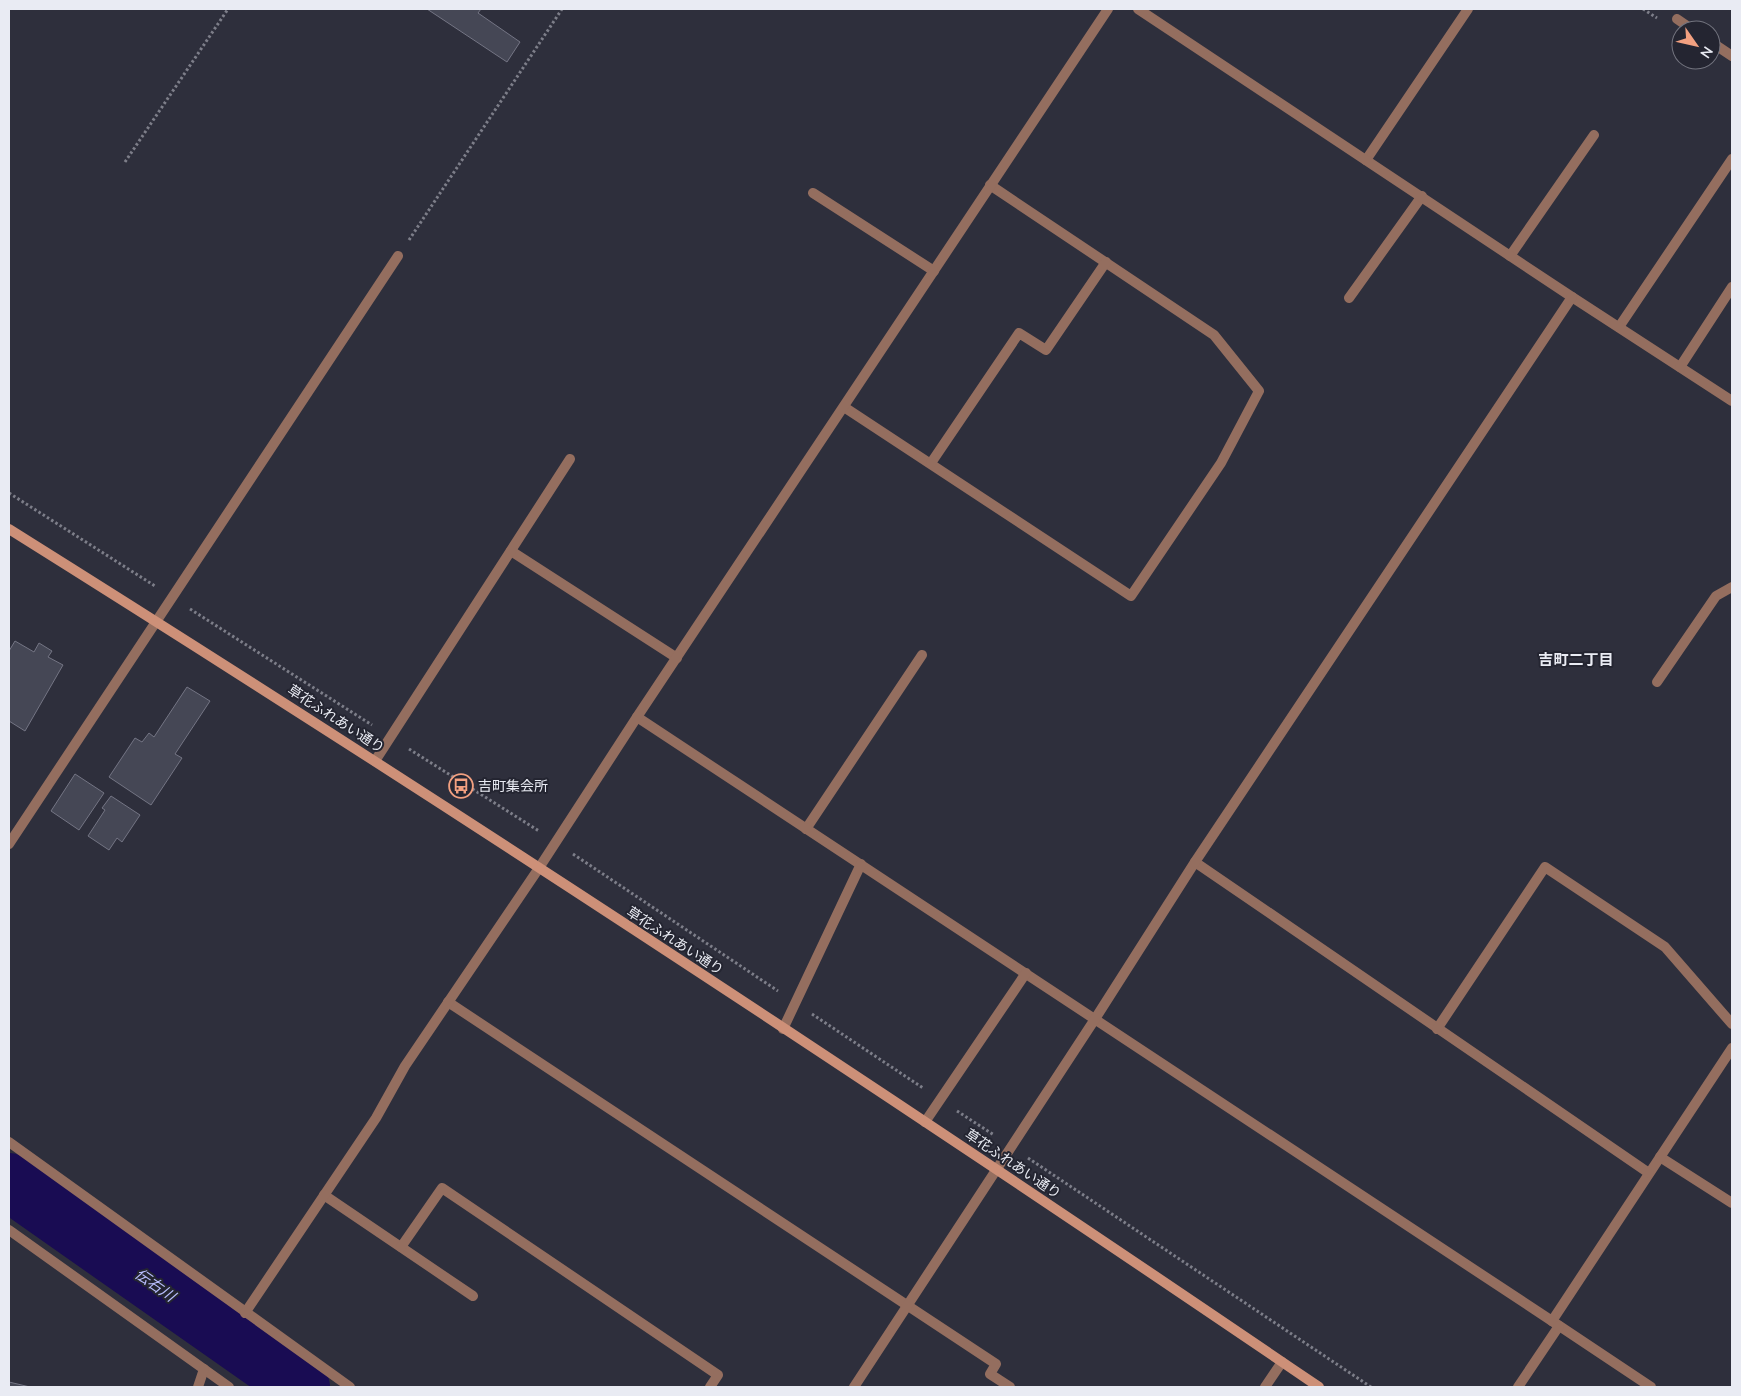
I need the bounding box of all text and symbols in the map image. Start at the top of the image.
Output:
north arrow [1671,20,1721,70]
text: N [1696,42,1717,62]
district label: 吉町二丁目 [1538,650,1614,670]
street label: 草花ふれあい通り [284,681,388,757]
bus stop icon: 吉町集会所 [448,773,474,799]
place label: 吉町集会所 [478,777,548,796]
street label: 草花ふれあい通り [623,903,727,979]
street label: 草花ふれあい通り [961,1125,1065,1203]
water label: 伝右川 [131,1264,181,1307]

